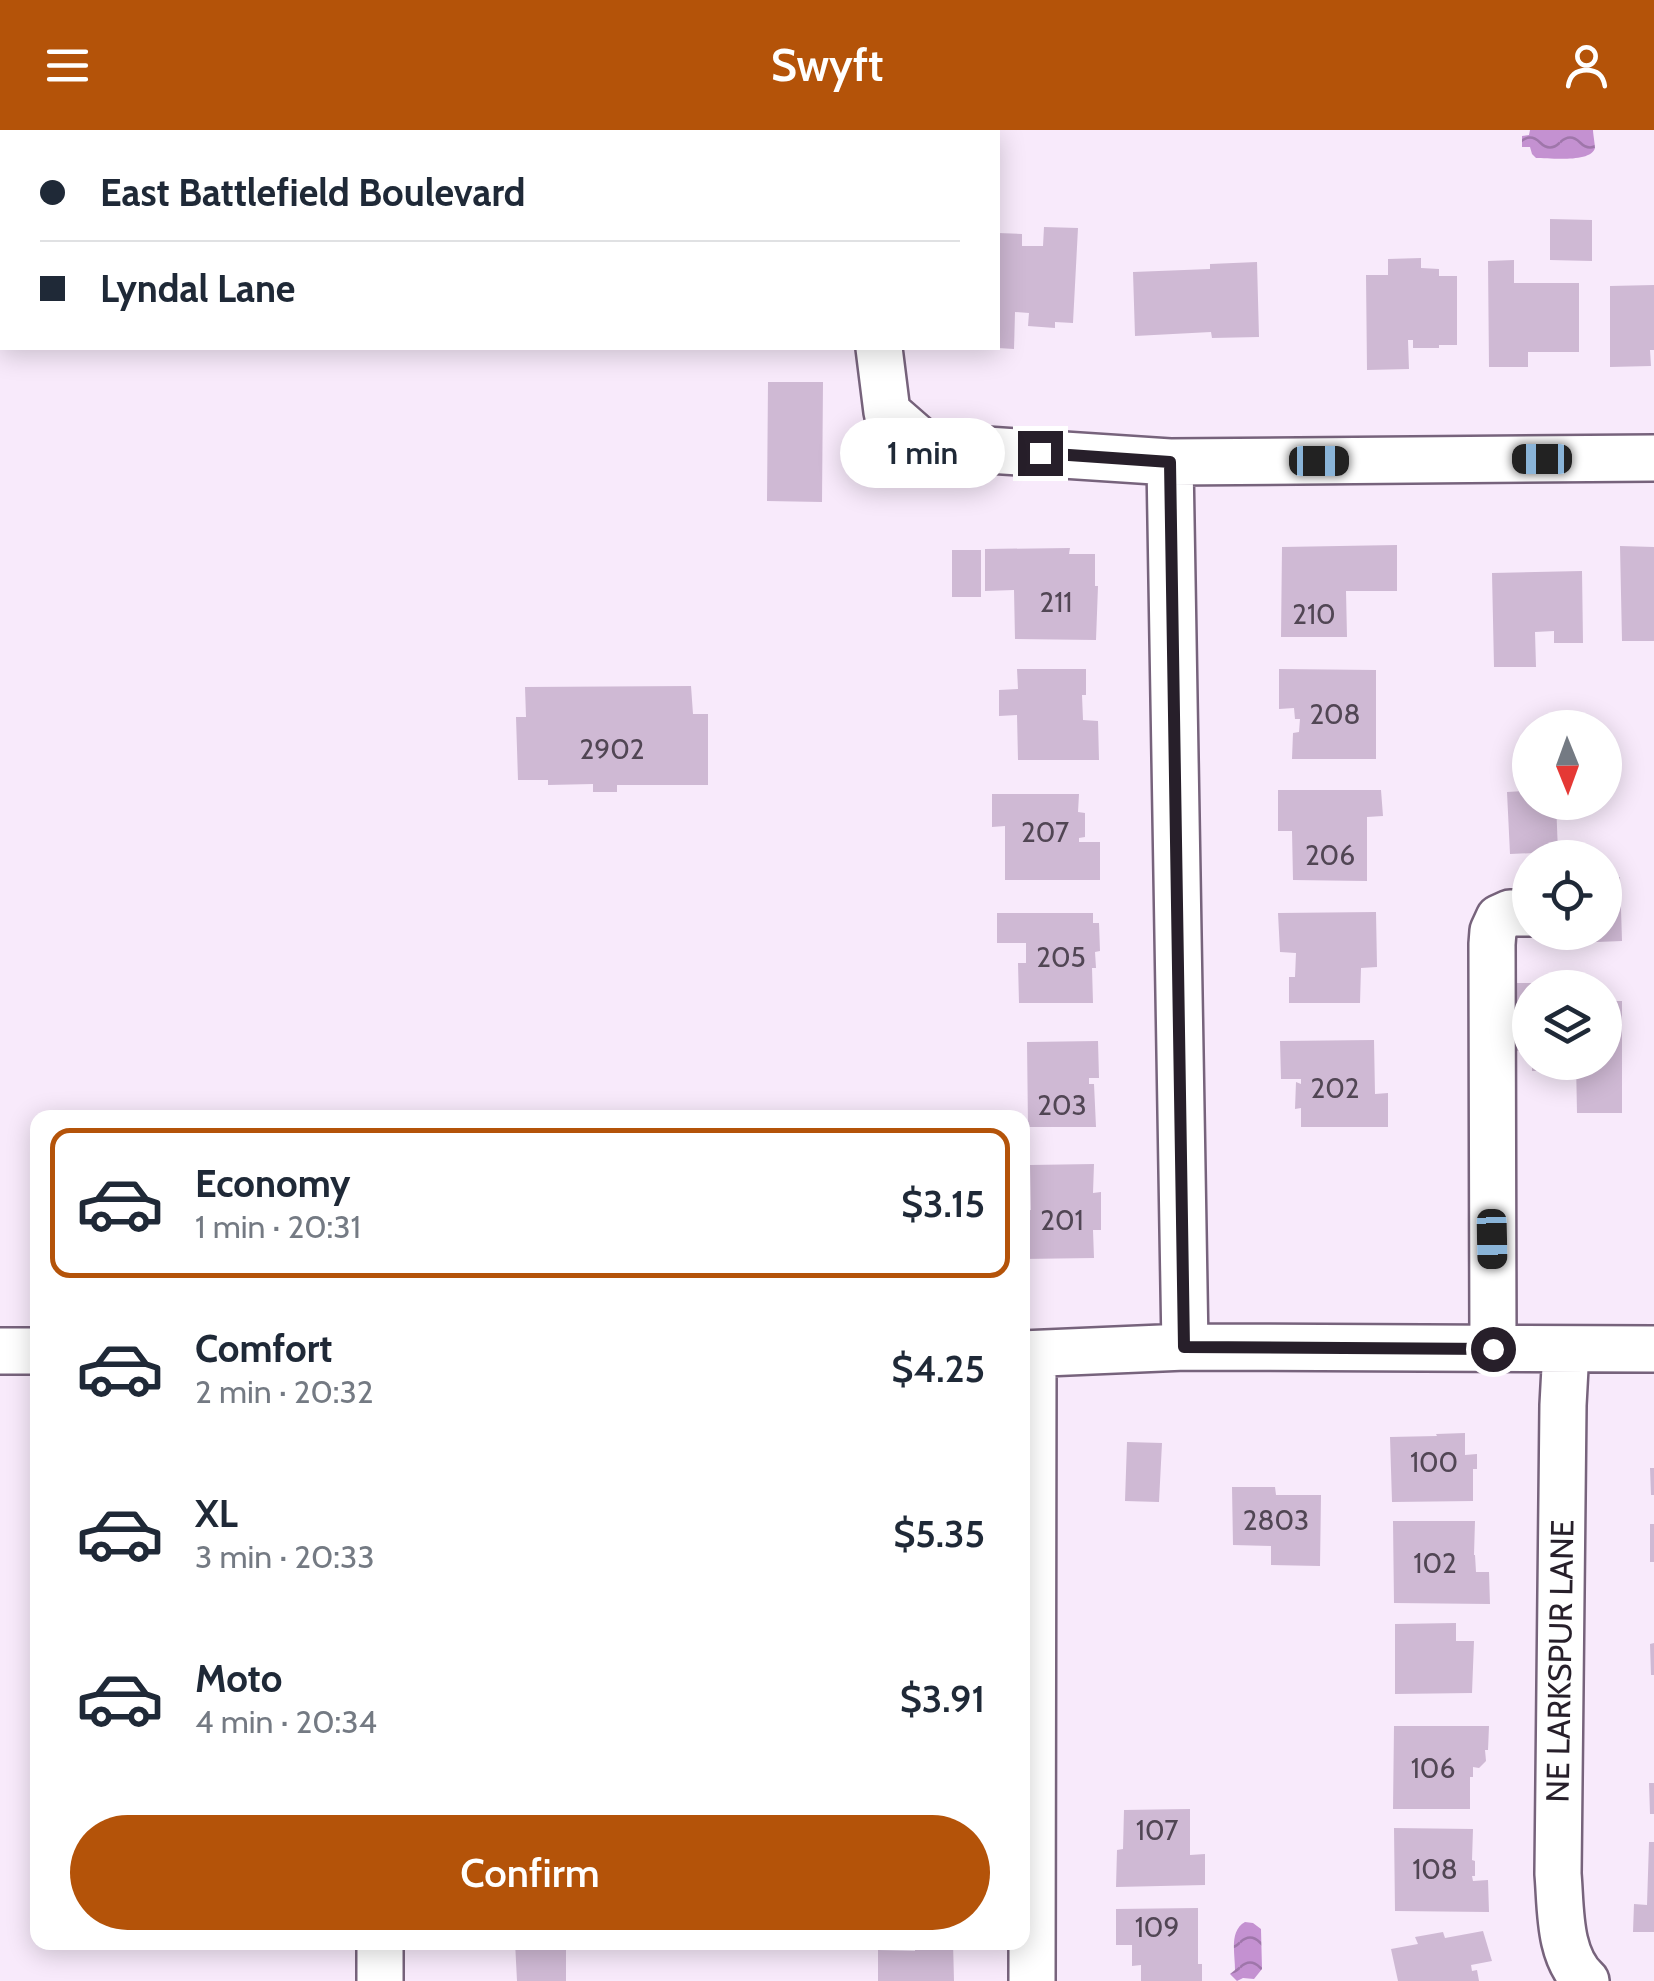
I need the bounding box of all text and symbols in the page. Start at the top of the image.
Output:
icon: menu [40,38,95,93]
text: Swyft [771,38,883,92]
icon: person [1559,38,1614,93]
text: East Battlefield Boulevard [100,169,525,216]
text: Lyndal Lane [100,265,295,312]
callout: 1 min [840,418,1005,488]
route end [1018,431,1063,476]
text: 1 min [887,433,958,472]
car [1512,444,1572,474]
car [1289,446,1349,476]
house number: 211 [1040,585,1072,619]
house number: 210 [1292,597,1336,631]
house number: 208 [1309,697,1361,731]
north arrow [1512,710,1622,820]
map controls [1512,710,1622,1080]
house number: 2902 [580,732,644,766]
house number: 207 [1021,815,1069,849]
house number: 206 [1305,838,1355,872]
button: locate [1512,840,1622,950]
house number: 205 [1036,940,1086,974]
button: layers [1512,970,1622,1080]
house number: 202 [1311,1071,1359,1105]
house number: 203 [1037,1088,1087,1122]
icon: car [75,1158,165,1248]
text: Economy [195,1160,350,1207]
text: $3.15 [901,1180,985,1227]
house number: 201 [1040,1203,1084,1237]
text: 1 min · 20:31 [195,1207,361,1246]
car [1476,1209,1508,1269]
icon: car [75,1323,165,1413]
text: Comfort [195,1325,332,1372]
route start [1471,1327,1516,1372]
text: $4.25 [891,1345,985,1392]
text: 2 min · 20:32 [195,1372,374,1411]
house number: 100 [1410,1445,1458,1479]
icon: car [75,1488,165,1578]
text: XL [195,1490,238,1537]
house number: 2803 [1243,1503,1309,1537]
text: $5.35 [893,1510,985,1557]
street label: NE LARKSPUR LANE [1538,1519,1581,1803]
text: 3 min · 20:33 [195,1537,375,1576]
house number: 102 [1413,1546,1457,1580]
icon: car [75,1653,165,1743]
text: Moto [195,1655,282,1702]
text: $3.91 [900,1675,985,1722]
text: 4 min · 20:34 [195,1702,377,1741]
house number: 106 [1411,1751,1455,1785]
house number: 107 [1136,1813,1178,1847]
button: Confirm [70,1815,990,1930]
house number: 108 [1412,1852,1458,1886]
house number: 109 [1135,1910,1179,1944]

